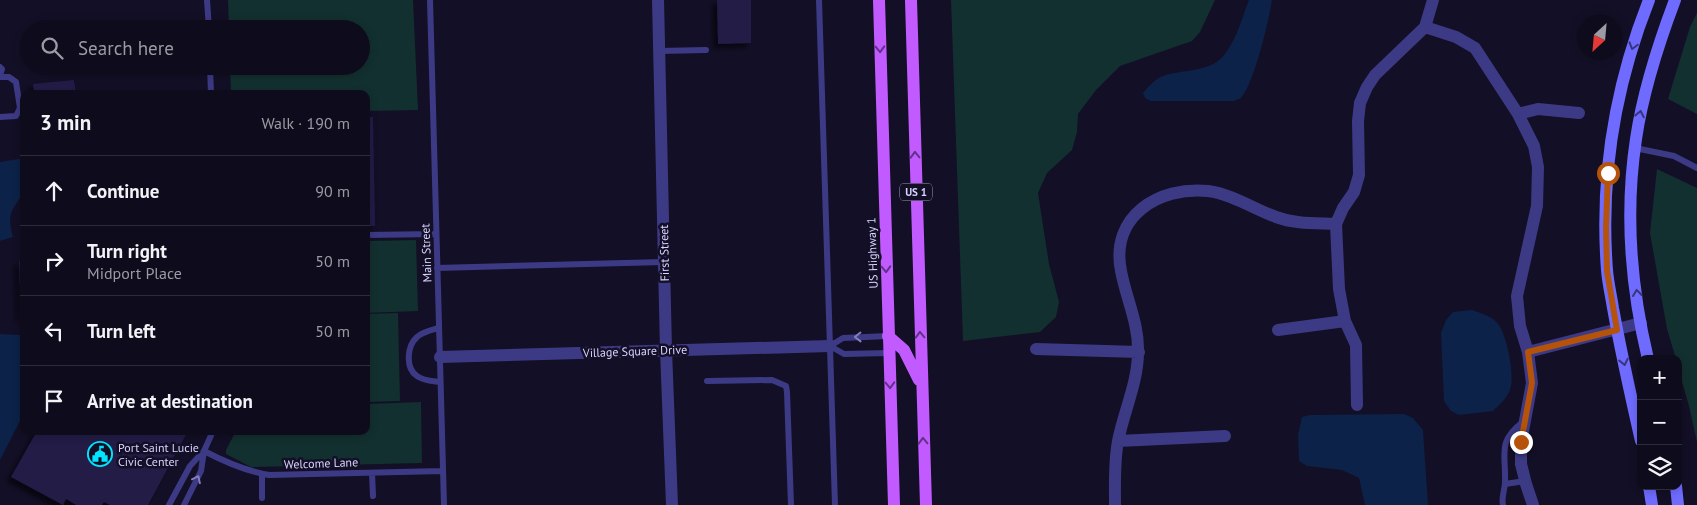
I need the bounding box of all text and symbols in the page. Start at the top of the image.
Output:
north arrow [1577,15,1622,60]
search box [20,20,370,75]
icon: search [38,34,66,62]
text: Search here [78,36,174,60]
one-way arrow [1628,41,1638,50]
one-way arrow [875,45,885,53]
text: 3 min [40,109,91,136]
one-way arrow [1635,110,1645,119]
text: Walk · 190 m [261,113,350,133]
one-way arrow [910,151,920,159]
route start [1597,162,1620,185]
icon: ahead [40,177,68,205]
text: Continue [87,179,159,203]
text: 90 m [315,181,350,201]
road number: US 1 [900,183,932,200]
street label: US Highway 1 [863,217,881,289]
street label: Main Street [417,223,435,283]
street label: First Street [656,225,672,281]
text: Turn right [87,239,167,263]
icon: right [40,247,68,275]
text: 50 m [315,251,350,271]
text: Midport Place [87,263,182,283]
one-way arrow [881,266,892,274]
one-way arrow [1632,289,1643,297]
icon: left [40,317,68,345]
text: Turn left [87,319,156,343]
text: 50 m [315,321,350,341]
one-way arrow [915,331,925,339]
one-way arrow [854,332,862,342]
street label: Village Square Drive [582,342,687,360]
map controls [1637,355,1682,490]
button: + [1637,355,1682,400]
one-way arrow [1618,357,1628,366]
one-way arrow [885,382,895,389]
icon: arrive [40,387,68,415]
text: Arrive at destination [87,389,253,413]
button: − [1637,400,1682,445]
route end [1510,431,1533,454]
one-way arrow [918,437,929,445]
place label: Port Saint Lucie Civic Center [118,440,199,469]
public building icon: Port Saint Lucie Civic Center [87,441,113,467]
button: layers [1637,445,1682,490]
street label: Welcome Lane [284,454,358,472]
one-way arrow [191,475,201,484]

